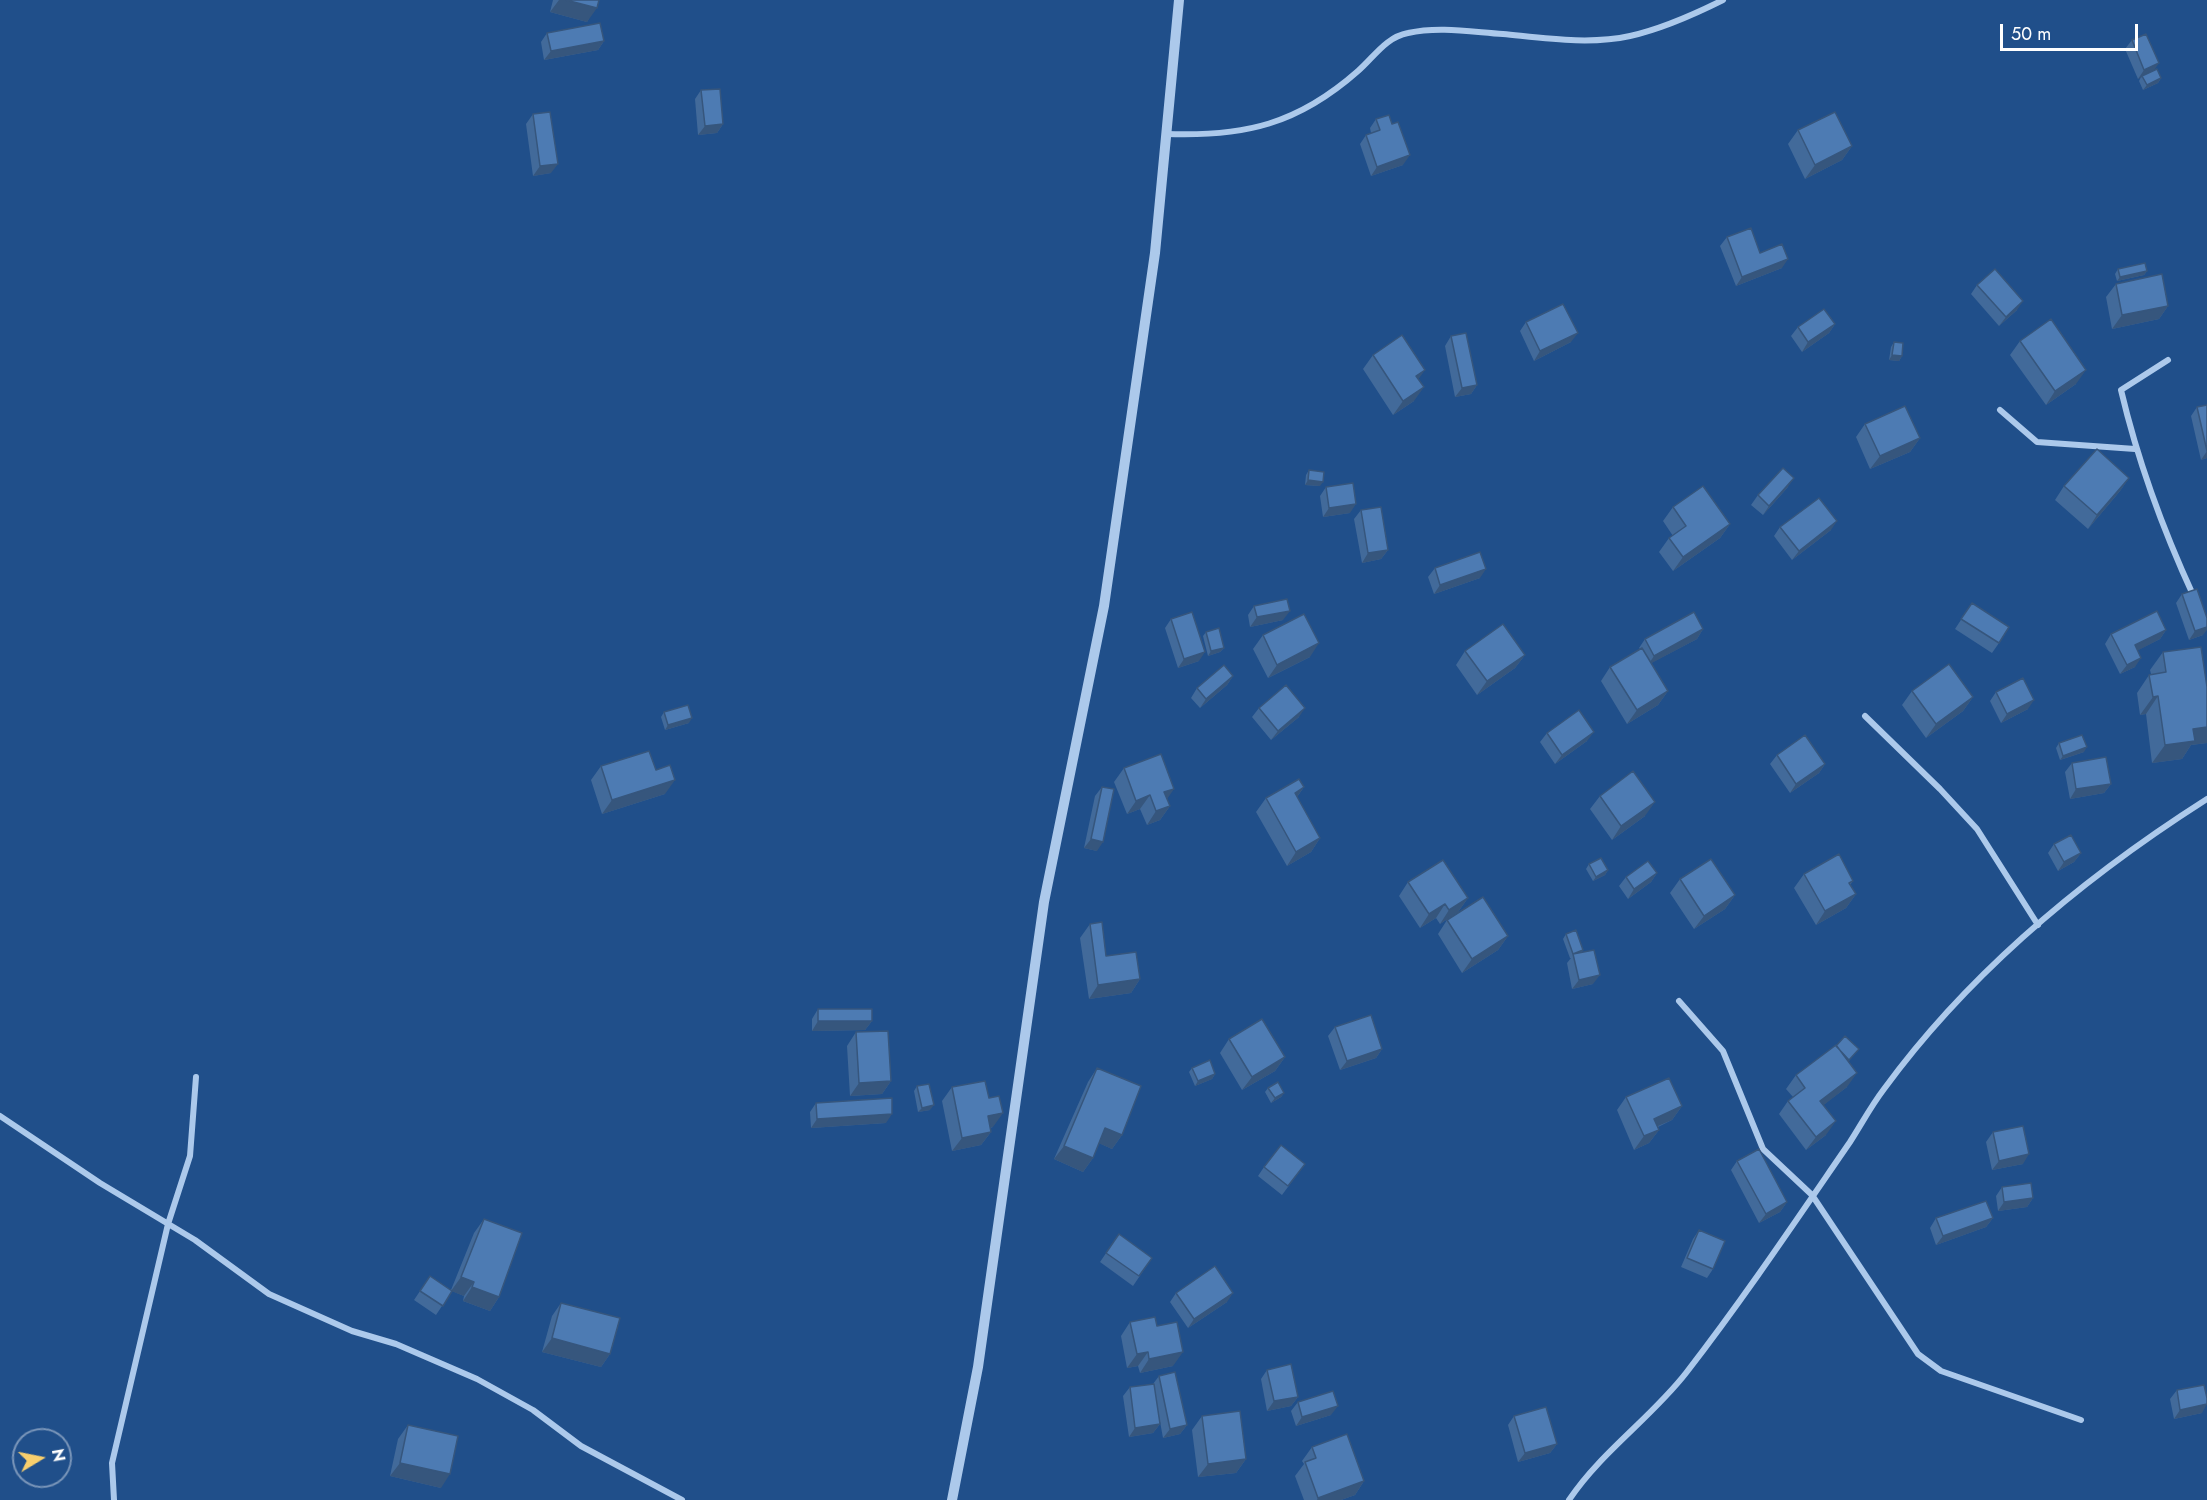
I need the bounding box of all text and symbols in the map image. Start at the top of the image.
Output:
scale bar [2003,12,2141,50]
text: 50 m [2011,21,2051,47]
north arrow [12,1428,72,1488]
text: N [46,1447,71,1463]

